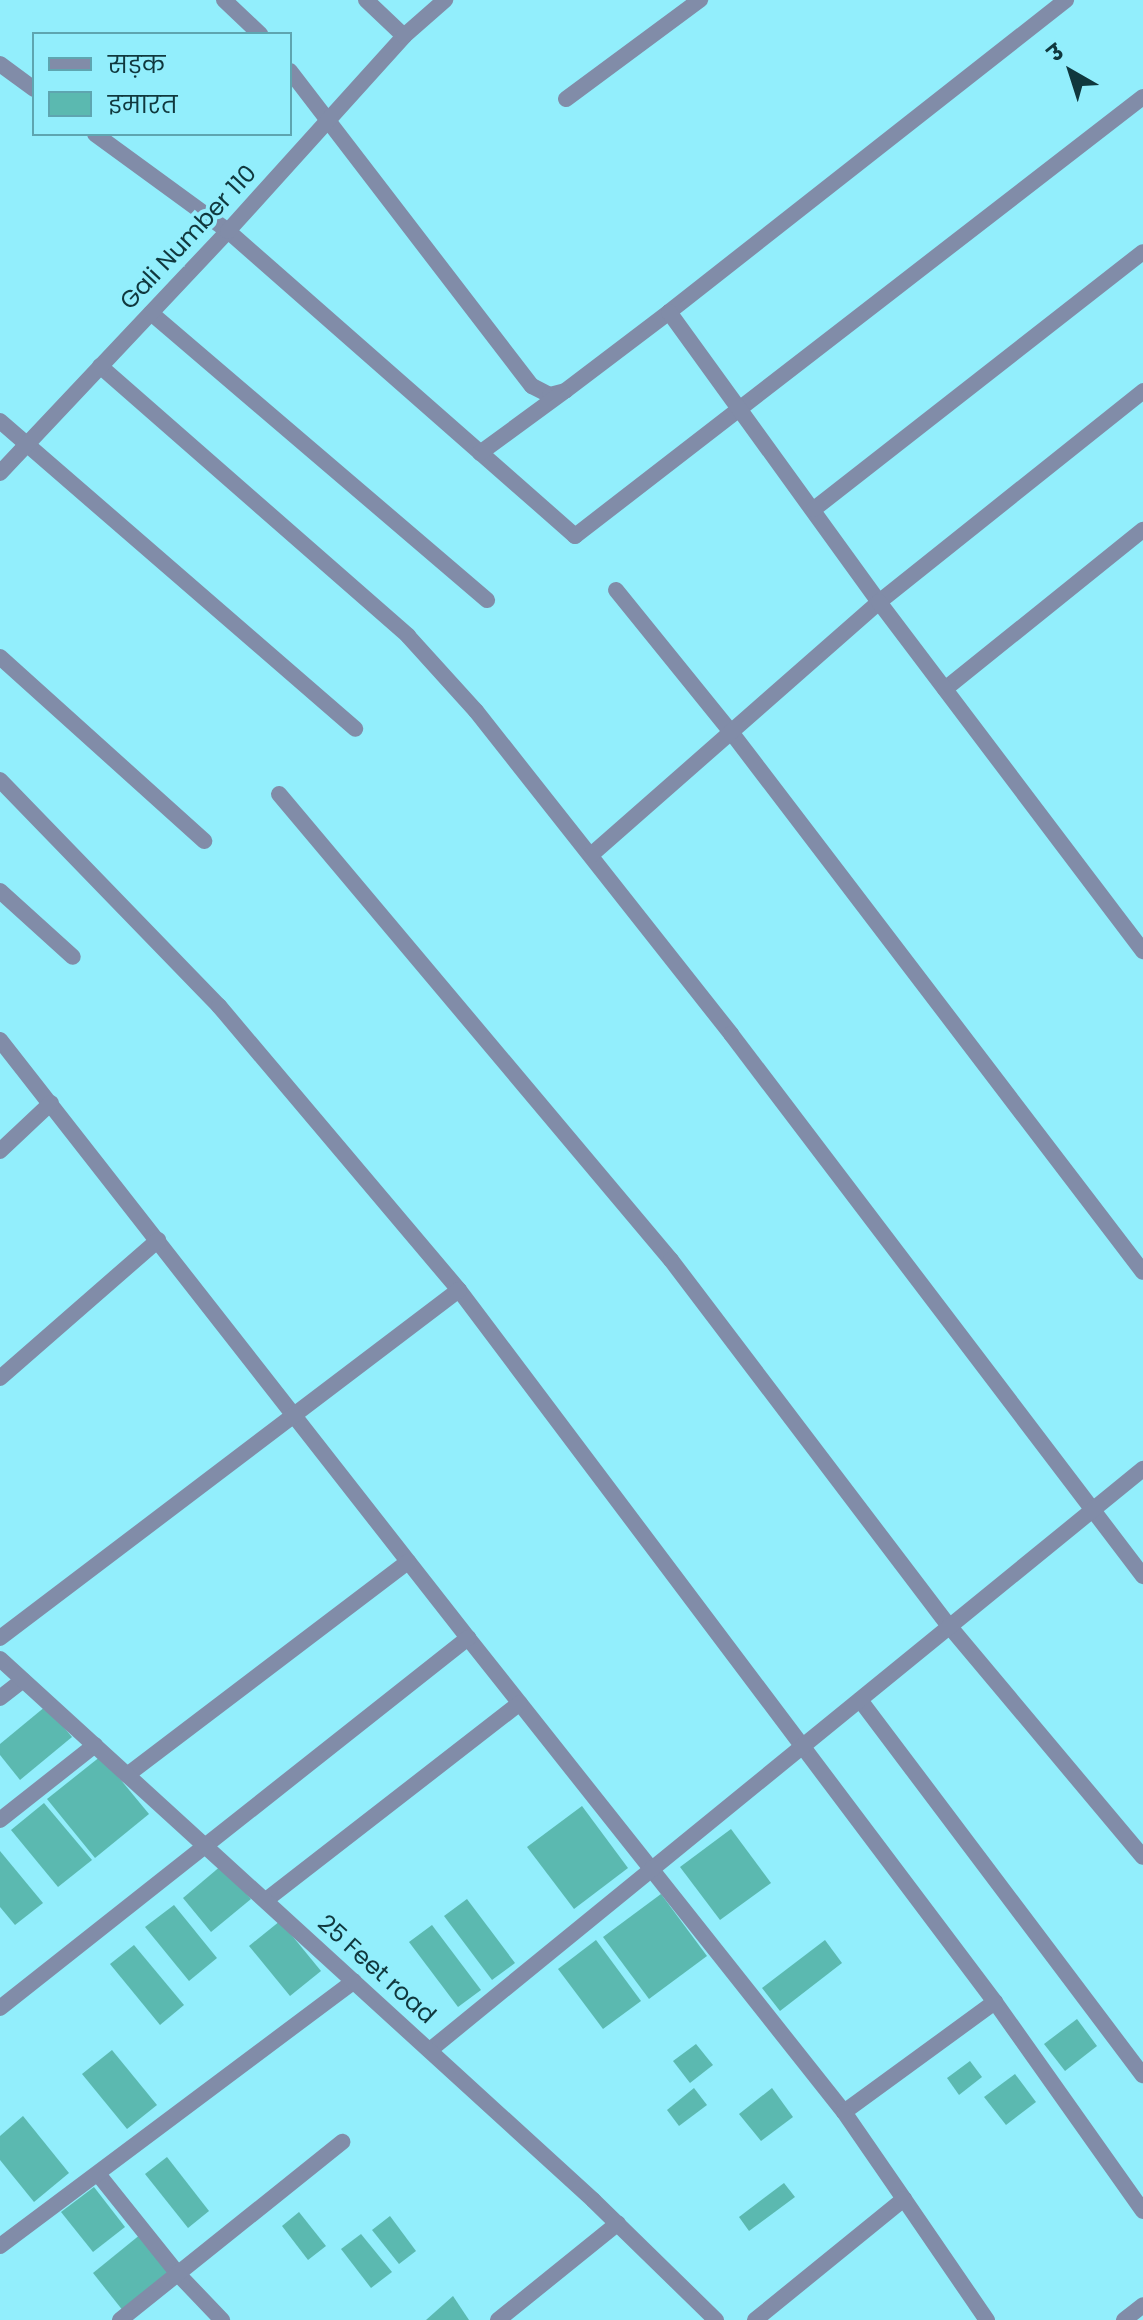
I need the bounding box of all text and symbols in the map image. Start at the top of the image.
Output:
legend [32,32,292,136]
north arrow [1031,32,1111,112]
text: उ [1041,37,1070,69]
text: सड़क [108,48,165,81]
text: इमारत [108,88,177,121]
street label: Gali Number 110 [114,159,262,315]
street label: 25 Feet road [312,1908,442,2030]

